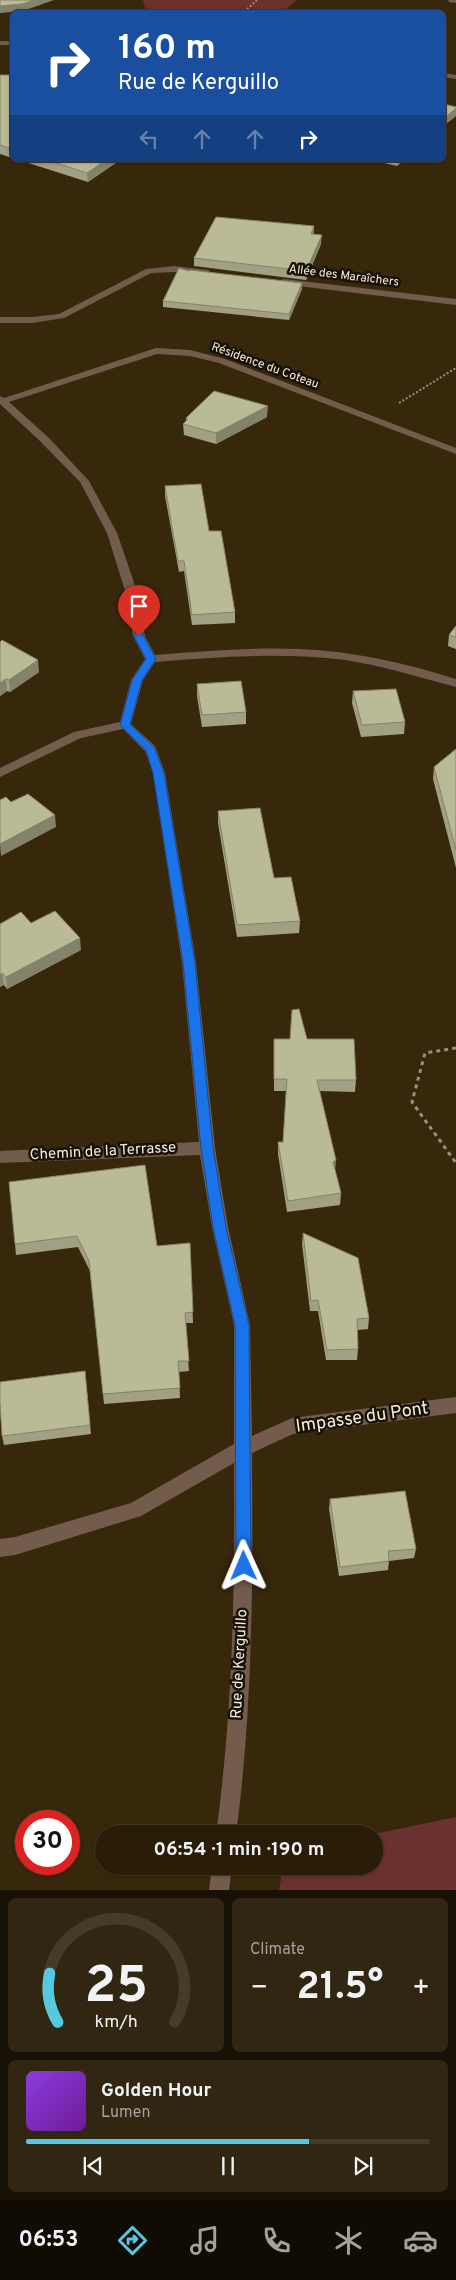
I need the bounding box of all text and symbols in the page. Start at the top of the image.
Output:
text: 160 m [118,27,216,71]
icon: right [35,30,100,95]
text: Rue de Kerguillo [118,70,279,97]
icon: left [135,125,163,153]
icon: ahead [188,125,216,153]
icon: ahead [241,125,269,153]
icon: right [294,125,322,153]
street label: Allée des Maraîchers [288,261,400,291]
street label: Résidence du Coteau [209,339,321,393]
pin [118,585,160,636]
icon: arrive [125,592,153,620]
street label: Chemin de la Terrasse [29,1139,177,1165]
street label: Impasse du Pont [294,1397,430,1439]
position arrow [217,1539,269,1591]
street label: Rue de Kerguillo [228,1609,252,1719]
speed limit sign: 30 [15,1810,80,1875]
text: 06:54 · 1 min · 190 m [154,1838,324,1862]
text: Climate [250,1940,305,1960]
text: 25 [84,1955,148,2021]
text: 21.5° [297,1964,383,2013]
text: − [250,1971,268,2007]
text: + [412,1971,430,2007]
text: km/h [94,2011,138,2034]
text: Golden Hour [101,2079,212,2103]
text: Lumen [101,2103,151,2123]
icon: previous [79,2152,107,2180]
icon: pause [214,2152,242,2180]
icon: next [349,2152,377,2180]
icon: directions [115,2223,150,2258]
icon: music [187,2223,222,2258]
icon: phone [259,2223,294,2258]
icon: climate [331,2223,366,2258]
icon: car [403,2223,438,2258]
text: 06:53 [18,2227,78,2254]

